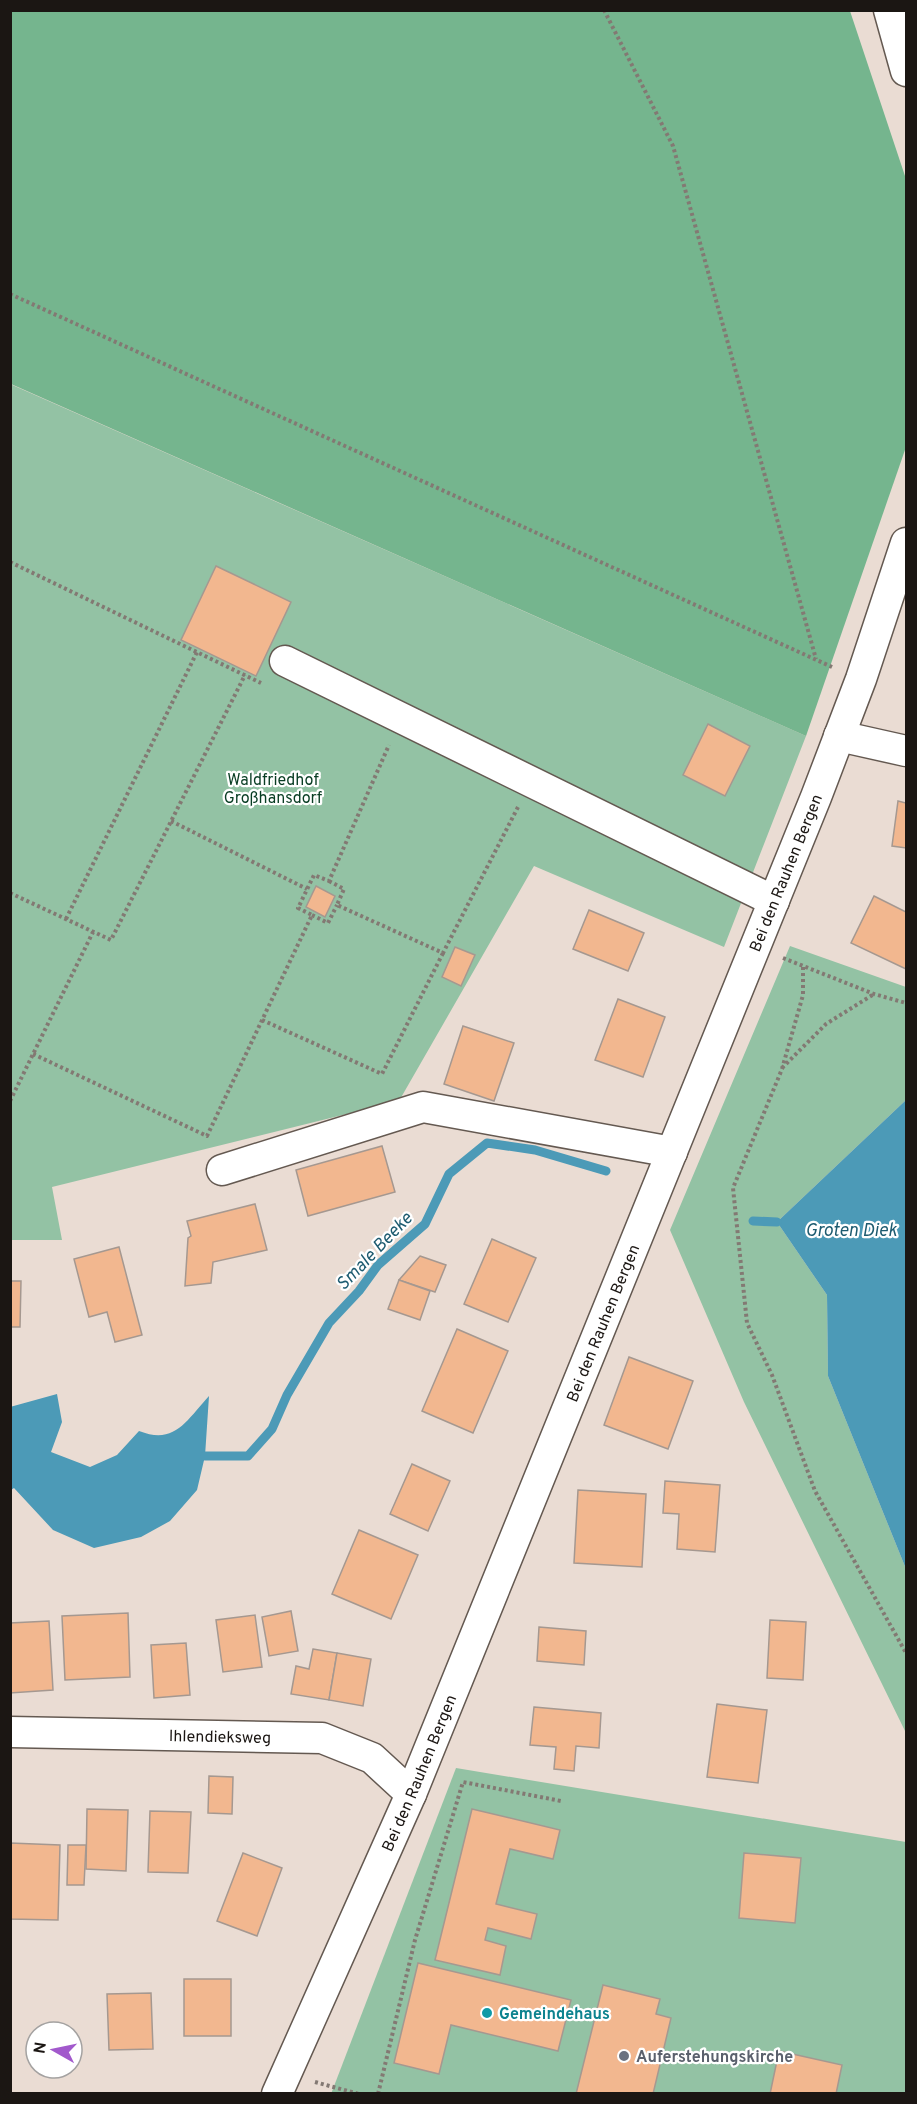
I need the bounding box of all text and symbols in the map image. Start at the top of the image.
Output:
park label: Waldfriedhof Großhansdorf [224,771,323,809]
street label: Bei den Rauhen Bergen [746,792,828,955]
water label: Smale Beeke [332,1207,419,1296]
water label: Groten Diek [805,1220,898,1243]
street label: Bei den Rauhen Bergen [563,1242,645,1405]
street label: Bei den Rauhen Bergen [379,1692,462,1855]
street label: Ihlendieksweg [169,1727,271,1749]
place label: Gemeindehaus [499,2005,610,2025]
marker: Gemeindehaus [480,2006,494,2020]
north arrow [24,2020,84,2080]
text: N [30,2041,52,2055]
place label: Auferstehungskirche [636,2048,793,2068]
marker: Auferstehungskirche [617,2049,631,2063]

